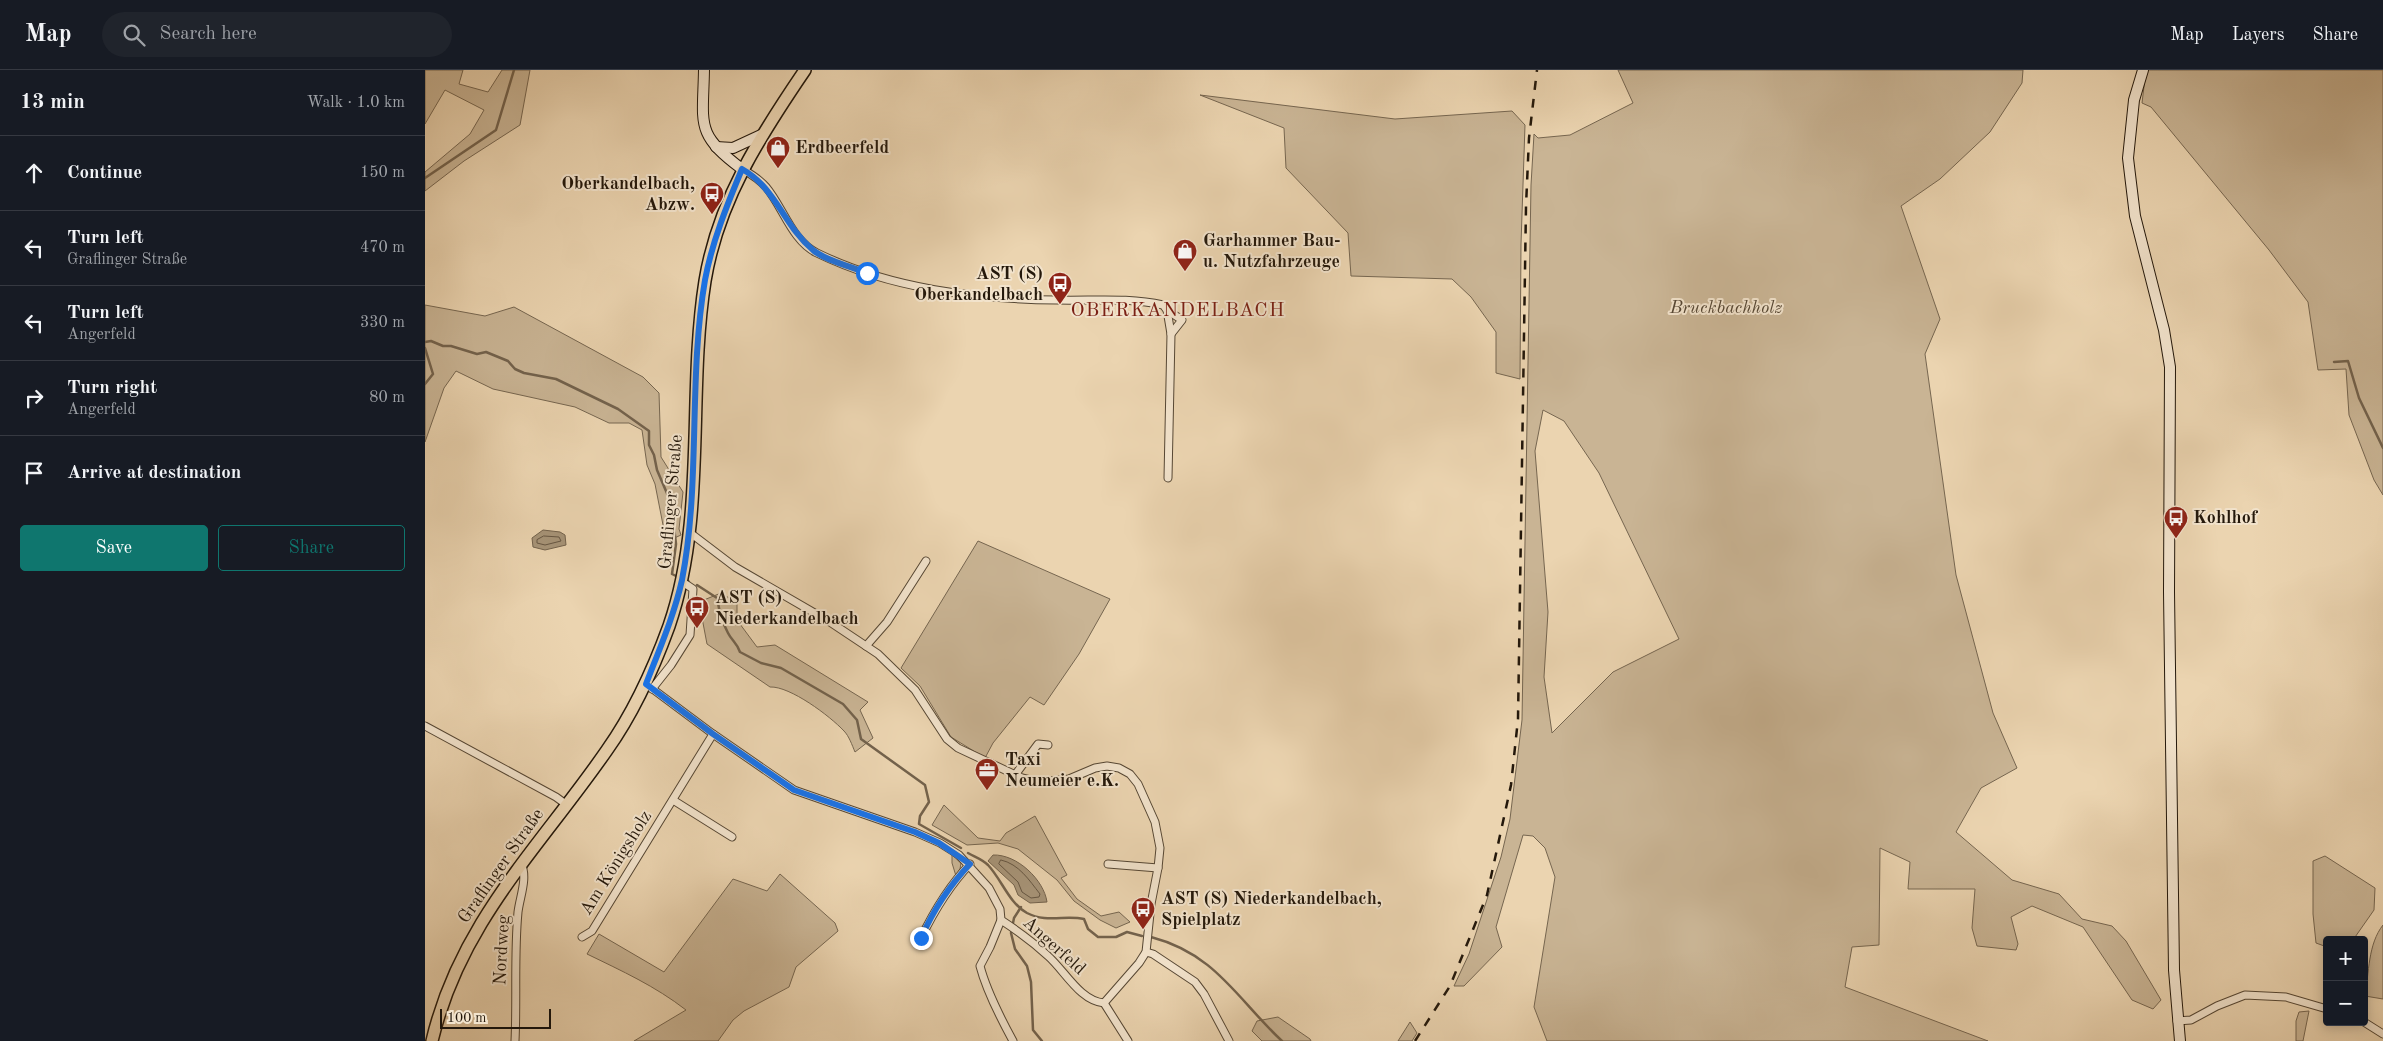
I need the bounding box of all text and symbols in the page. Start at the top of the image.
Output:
search box [102,12,452,57]
icon: search [120,21,148,49]
text: Map [25,23,72,47]
text: Search here [160,25,257,44]
text: Map [2170,26,2204,44]
text: Layers [2232,26,2284,44]
text: Share [2312,26,2358,44]
text: 13 min [20,92,85,113]
text: Walk · 1.0 km [307,95,405,111]
shop icon: Erdbeerfeld [765,135,791,169]
place label: Erdbeerfeld [795,139,890,157]
icon: ahead [20,159,48,187]
text: Continue [67,164,142,183]
text: 150 m [360,165,405,181]
place label: Oberkandelbach, Abzw. [561,175,695,214]
bus stop icon: Oberkandelbach, Abzw. [699,181,725,215]
text: Turn left [67,229,144,248]
place label: Garhammer Bau- u. Nutzfahrzeuge [1203,232,1341,271]
icon: left [20,234,48,262]
shop icon: Garhammer Bau- u. Nutzfahrzeuge [1172,238,1198,272]
text: 470 m [360,240,405,256]
text: Graflinger Straße [67,252,187,268]
route start [856,262,879,285]
place label: AST (S) Oberkandelbach [914,265,1043,304]
bus stop icon: AST (S) Oberkandelbach [1047,271,1073,305]
park label: Bruckbachholz [1669,299,1782,317]
district label: OBERKANDELBACH [1071,301,1286,321]
text: Turn left [67,304,144,323]
icon: left [20,309,48,337]
text: 330 m [360,315,405,331]
text: Angerfeld [67,327,136,343]
text: Turn right [67,379,157,398]
icon: right [20,384,48,412]
text: 80 m [369,390,405,406]
text: Angerfeld [67,402,136,418]
street label: Graflinger Straße [656,434,686,570]
icon: arrive [20,459,48,487]
text: Arrive at destination [67,464,241,483]
bus stop icon: Kohlhof [2163,505,2189,539]
place label: Kohlhof [2193,509,2259,527]
button: Save [20,525,208,571]
button: Share [218,525,405,571]
place label: AST (S) Niederkandelbach [715,589,859,628]
bus stop icon: AST (S) Niederkandelbach [684,595,710,629]
place label: Taxi Neumeier e.K. [1005,751,1119,790]
office icon: Taxi Neumeier e.K. [974,757,1000,791]
street label: Graflinger Straße [455,805,547,927]
street label: Am Königsholz [577,808,655,918]
place label: AST (S) Niederkandelbach, Spielplatz [1161,890,1382,929]
bus stop icon: AST (S) Niederkandelbach, Spielplatz [1130,896,1156,930]
street label: Angerfeld [1019,913,1089,979]
street label: Nordweg [491,914,513,986]
route end [910,927,933,950]
map controls [2323,936,2368,1026]
button: + [2323,936,2368,981]
button: − [2323,981,2368,1026]
scale bar [440,1006,551,1029]
text: 100 m [447,1011,486,1025]

